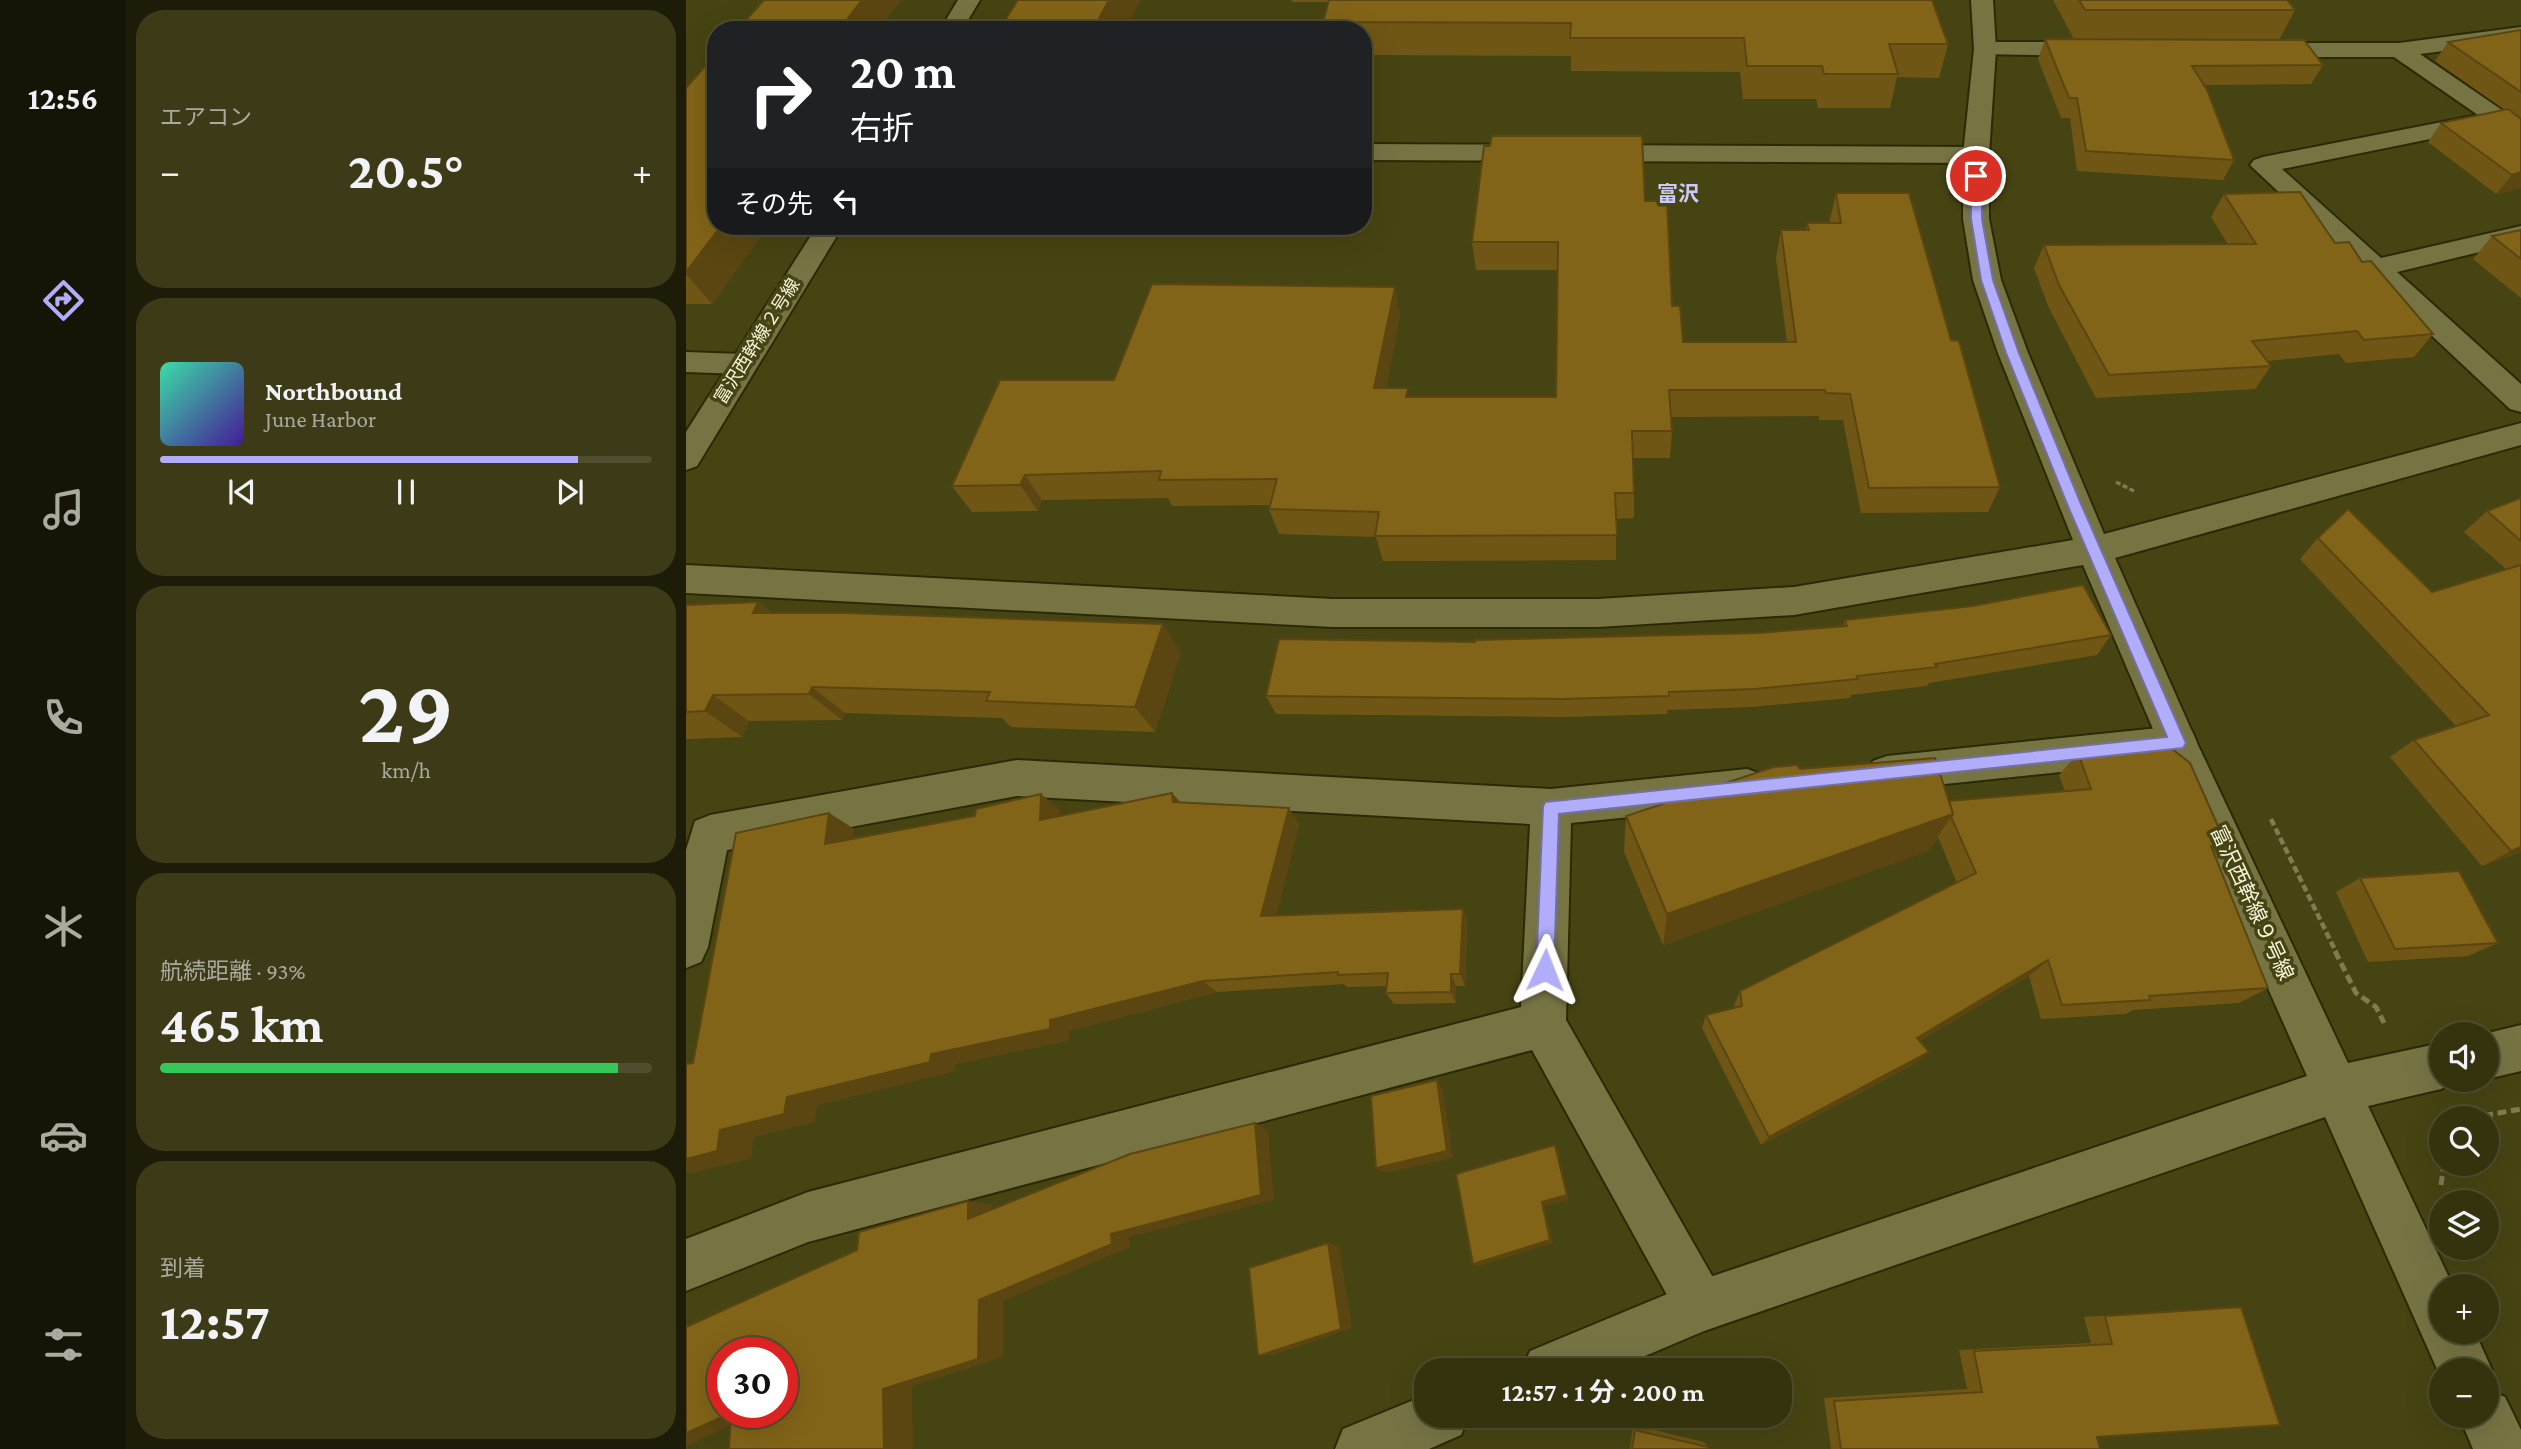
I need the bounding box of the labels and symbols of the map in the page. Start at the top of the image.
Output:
pin [1946,146,2006,206]
district label: 富沢 [1657,182,1699,206]
street label: 富沢西幹線２号線 [710,275,804,407]
street label: 富沢西幹線９号線 [2206,822,2298,984]
position arrow [1508,933,1582,1007]
speed limit sign: 30 [707,1337,798,1428]

